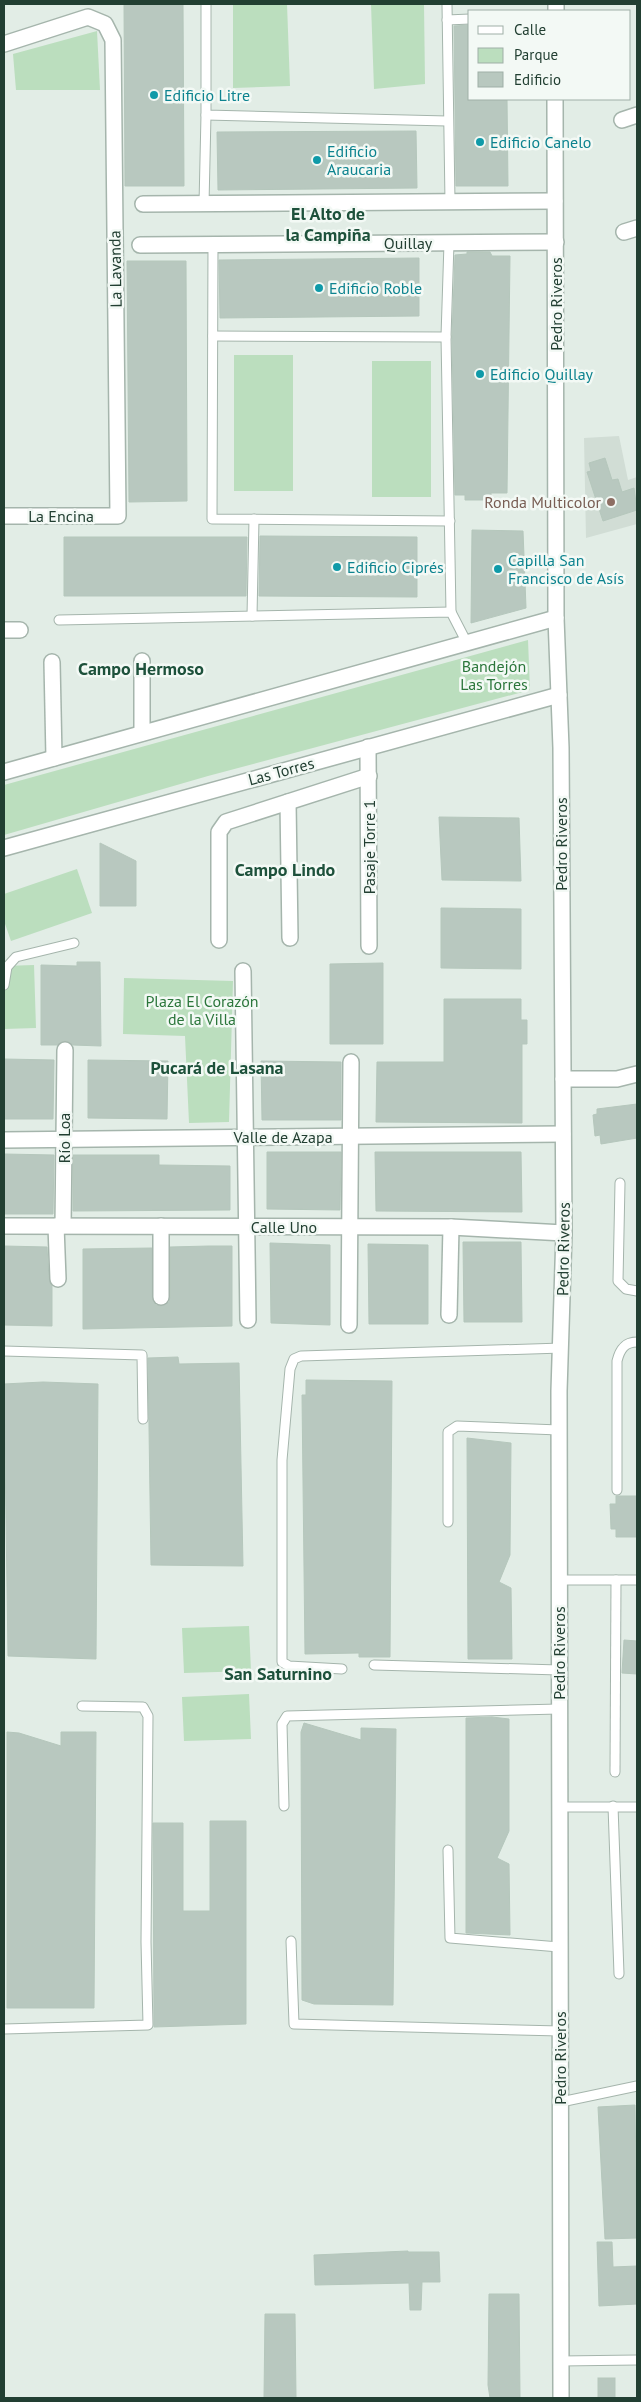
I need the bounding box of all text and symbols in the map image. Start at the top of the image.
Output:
legend [468,10,631,100]
text: Calle [514,20,546,39]
text: Parque [514,45,558,64]
text: Edificio [514,70,561,89]
place label: Edificio Litre [164,85,250,105]
marker: Edificio Litre [148,89,160,101]
place label: Edificio Canelo [490,132,591,152]
marker: Edificio Canelo [474,136,486,148]
place label: Edificio Araucaria [327,141,391,179]
marker: Edificio Araucaria [311,154,323,166]
district label: El Alto de la Campiña [285,202,371,246]
street label: La Lavanda [104,230,126,308]
street label: Quillay [384,233,433,253]
street label: Pedro Riveros [546,257,566,351]
place label: Edificio Roble [329,278,422,298]
marker: Edificio Roble [313,282,325,294]
place label: Edificio Quillay [490,364,594,384]
marker: Edificio Quillay [474,368,486,380]
place label: Ronda Multicolor [484,492,602,512]
marker: Ronda Multicolor [605,496,617,508]
street label: La Encina [28,506,94,526]
place label: Capilla San Francisco de Asís [508,550,624,588]
place label: Edificio Ciprés [347,557,444,577]
marker: Edificio Ciprés [331,561,343,573]
marker: Capilla San Francisco de Asís [492,563,504,575]
park label: Bandejón Las Torres [460,656,528,694]
district label: Campo Hermoso [78,657,204,680]
street label: Las Torres [246,753,316,789]
street label: Pedro Riveros [551,797,571,891]
street label: Pasaje Torre 1 [359,800,379,894]
district label: Campo Lindo [235,858,336,881]
park label: Plaza El Corazón de la Villa [145,991,259,1029]
district label: Pucará de Lasana [151,1056,283,1079]
street label: Río Loa [54,1113,74,1163]
street label: Valle de Azapa [232,1127,333,1147]
street label: Pedro Riveros [552,1202,574,1296]
street label: Calle Uno [251,1217,317,1237]
street label: Pedro Riveros [549,1606,569,1700]
district label: San Saturnino [224,1662,332,1685]
street label: Pedro Riveros [550,2011,570,2105]

